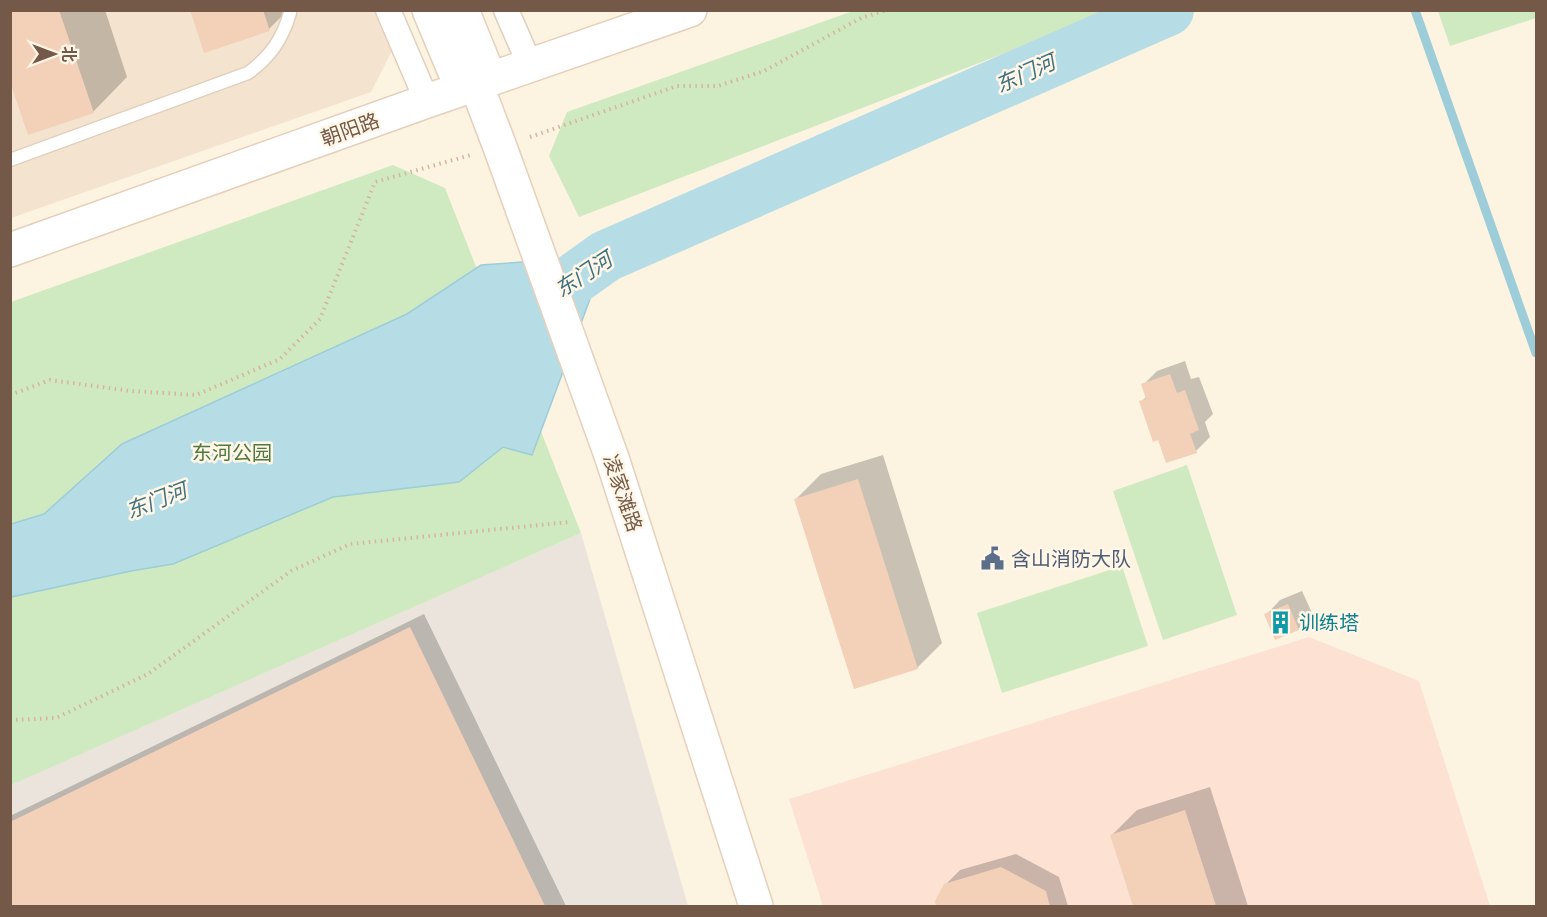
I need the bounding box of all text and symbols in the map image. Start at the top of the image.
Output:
north arrow [24,24,84,84]
text: 北 [58,46,80,62]
water label: 东门河 [991,46,1063,99]
street label: 朝阳路 [317,106,383,152]
water label: 东门河 [549,243,620,303]
park label: 东河公园 [192,439,272,466]
street label: 凌家滩路 [597,451,649,535]
water label: 东门河 [122,474,194,524]
public building icon: 含山消防大队 [980,545,1006,571]
place label: 含山消防大队 [1011,545,1131,572]
building icon: 训练塔 [1268,609,1294,635]
place label: 训练塔 [1299,609,1359,636]

